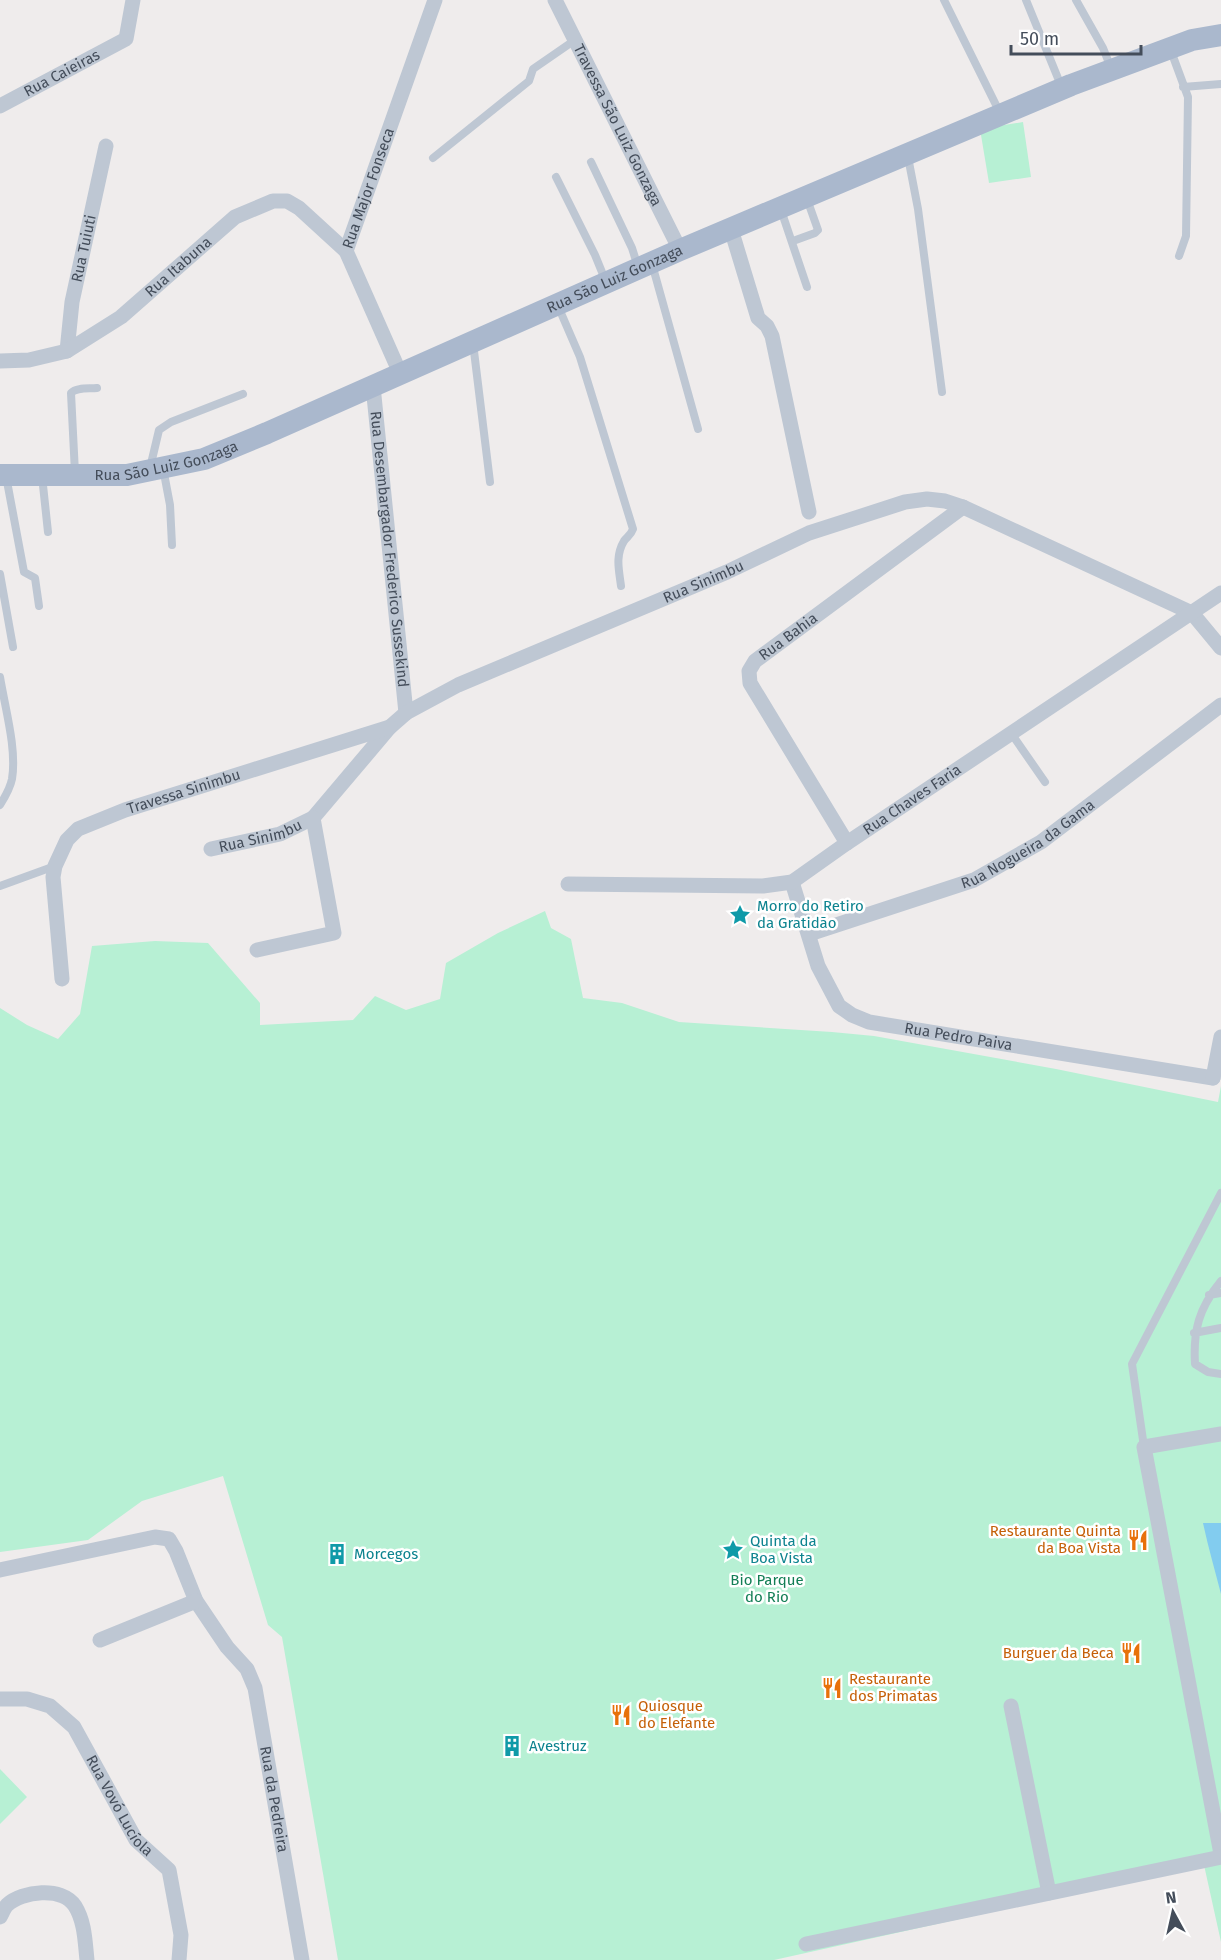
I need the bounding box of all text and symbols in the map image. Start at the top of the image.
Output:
scale bar [1011,18,1142,56]
text: 50 m [1020,28,1059,50]
street label: Travessa São Luiz Gonzaga [570,41,666,209]
street label: Rua Caieiras [21,46,103,101]
street label: Rua Major Fonseca [339,125,398,251]
street label: Rua Tuiuti [68,213,100,284]
street label: Rua Itabuna [141,233,215,301]
street label: Rua São Luiz Gonzaga [544,241,685,317]
street label: Rua Desembargador Frederico Sussekind [367,410,412,688]
street label: Rua São Luiz Gonzaga [95,437,241,484]
street label: Rua Sinimbu [660,556,747,607]
street label: Rua Bahia [755,609,821,664]
street label: Rua Chaves Faria [860,760,965,839]
street label: Travessa Sinimbu [125,765,243,818]
street label: Rua Nogueira da Gama [959,796,1098,893]
street label: Rua Sinimbu [217,816,305,856]
place label: Morro do Retiro da Gratidão [757,897,864,932]
place icon: Morro do Retiro da Gratidão [728,903,752,927]
street label: Rua Pedro Paiva [903,1019,1014,1054]
place label: Restaurante Quinta da Boa Vista [990,1522,1121,1557]
restaurant icon: Restaurante Quinta da Boa Vista [1126,1528,1150,1552]
place label: Quinta da Boa Vista [750,1532,817,1567]
place icon: Quinta da Boa Vista [721,1538,745,1562]
building icon: Morcegos [325,1542,349,1566]
place label: Morcegos [354,1545,418,1563]
park label: Bio Parque do Rio [730,1571,804,1606]
restaurant icon: Burguer da Beca [1119,1641,1143,1665]
place label: Burguer da Beca [1003,1644,1114,1662]
place label: Restaurante dos Primatas [849,1670,938,1705]
restaurant icon: Restaurante dos Primatas [820,1676,844,1700]
place label: Quiosque do Elefante [638,1697,715,1732]
restaurant icon: Quiosque do Elefante [609,1703,633,1727]
building icon: Avestruz [500,1734,524,1758]
place label: Avestruz [529,1737,587,1755]
street label: Rua da Pedreira [256,1745,292,1854]
street label: Rua Vovó Lucíola [82,1752,157,1860]
north arrow [1143,1882,1203,1942]
text: N [1164,1887,1178,1908]

